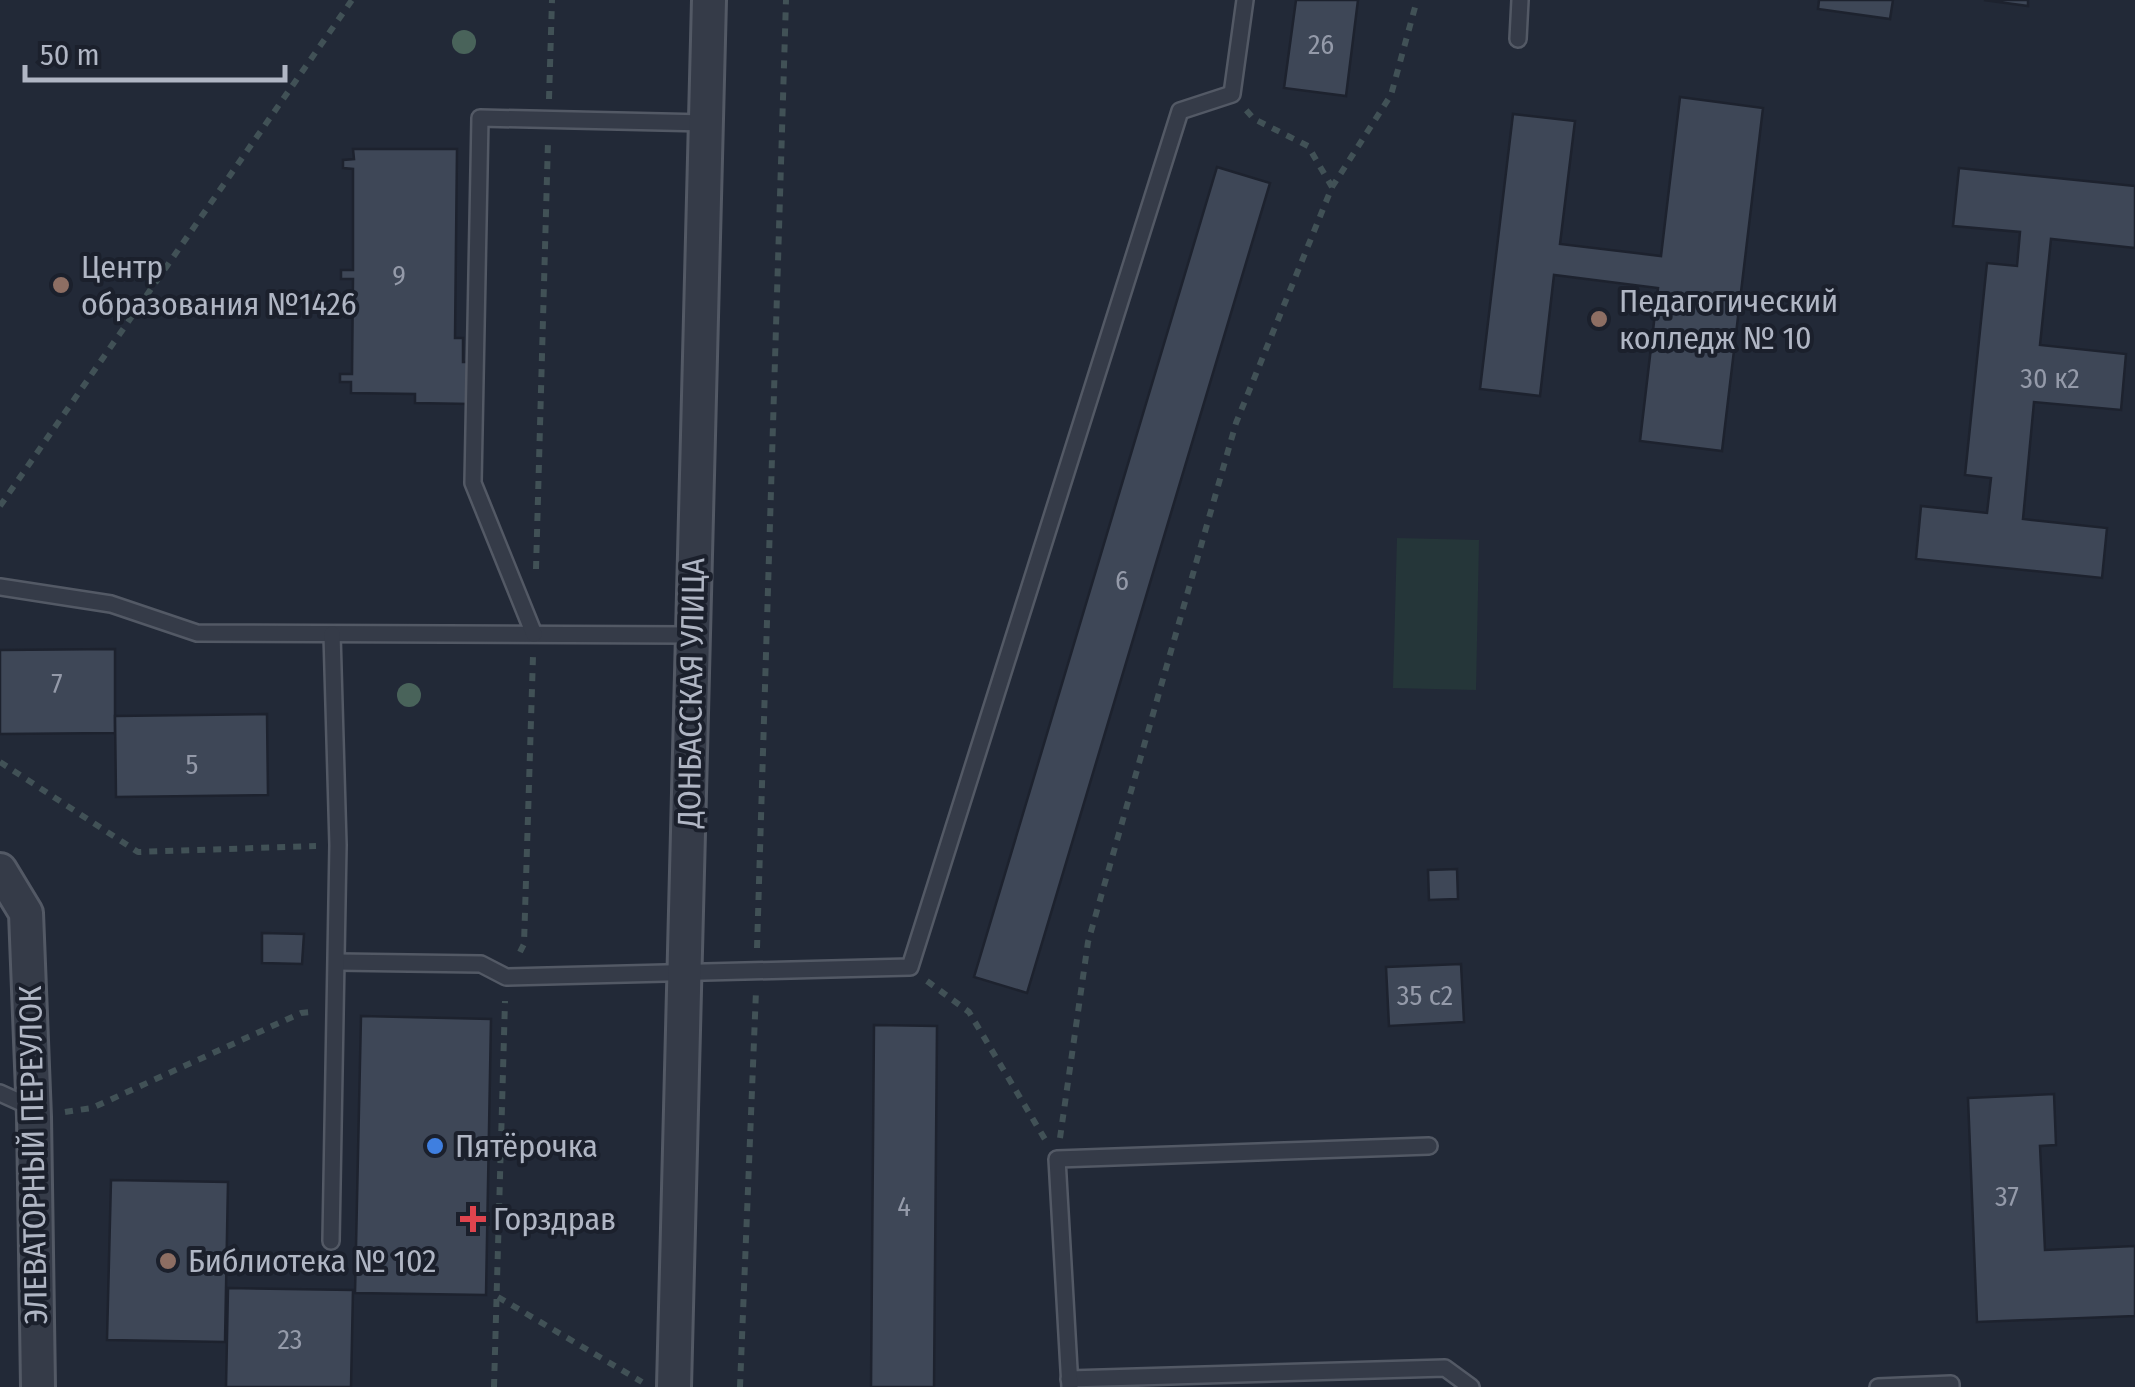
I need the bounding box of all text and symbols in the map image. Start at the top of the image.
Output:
scale bar [25,20,285,82]
house number: 26 [1308,28,1334,61]
text: 50 m [40,37,100,73]
place label: Центр образования №1426 [81,248,357,323]
house number: 9 [392,259,406,292]
marker: Центр образования №1426 [50,274,72,296]
place label: Педагогический колледж № 10 [1619,282,1838,357]
marker: Педагогический колледж № 10 [1588,308,1610,330]
house number: 30 к2 [2020,362,2080,395]
street label: ДОНБАССКАЯ УЛИЦА [670,557,712,829]
house number: 6 [1115,564,1129,597]
house number: 7 [51,667,63,700]
house number: 5 [186,748,198,781]
house number: 35 с2 [1397,979,1453,1012]
street label: ЭЛЕВАТОРНЫЙ ПЕРЕУЛОК [11,985,55,1325]
place label: Пятёрочка [455,1127,598,1165]
marker: Пятёрочка [424,1135,446,1157]
house number: 37 [1995,1180,2019,1213]
house number: 4 [897,1190,911,1223]
place label: Горздрав [493,1200,616,1238]
marker: Горздрав [462,1208,484,1230]
place label: Библиотека № 102 [188,1242,436,1280]
marker: Библиотека № 102 [157,1250,179,1272]
house number: 23 [278,1323,302,1356]

